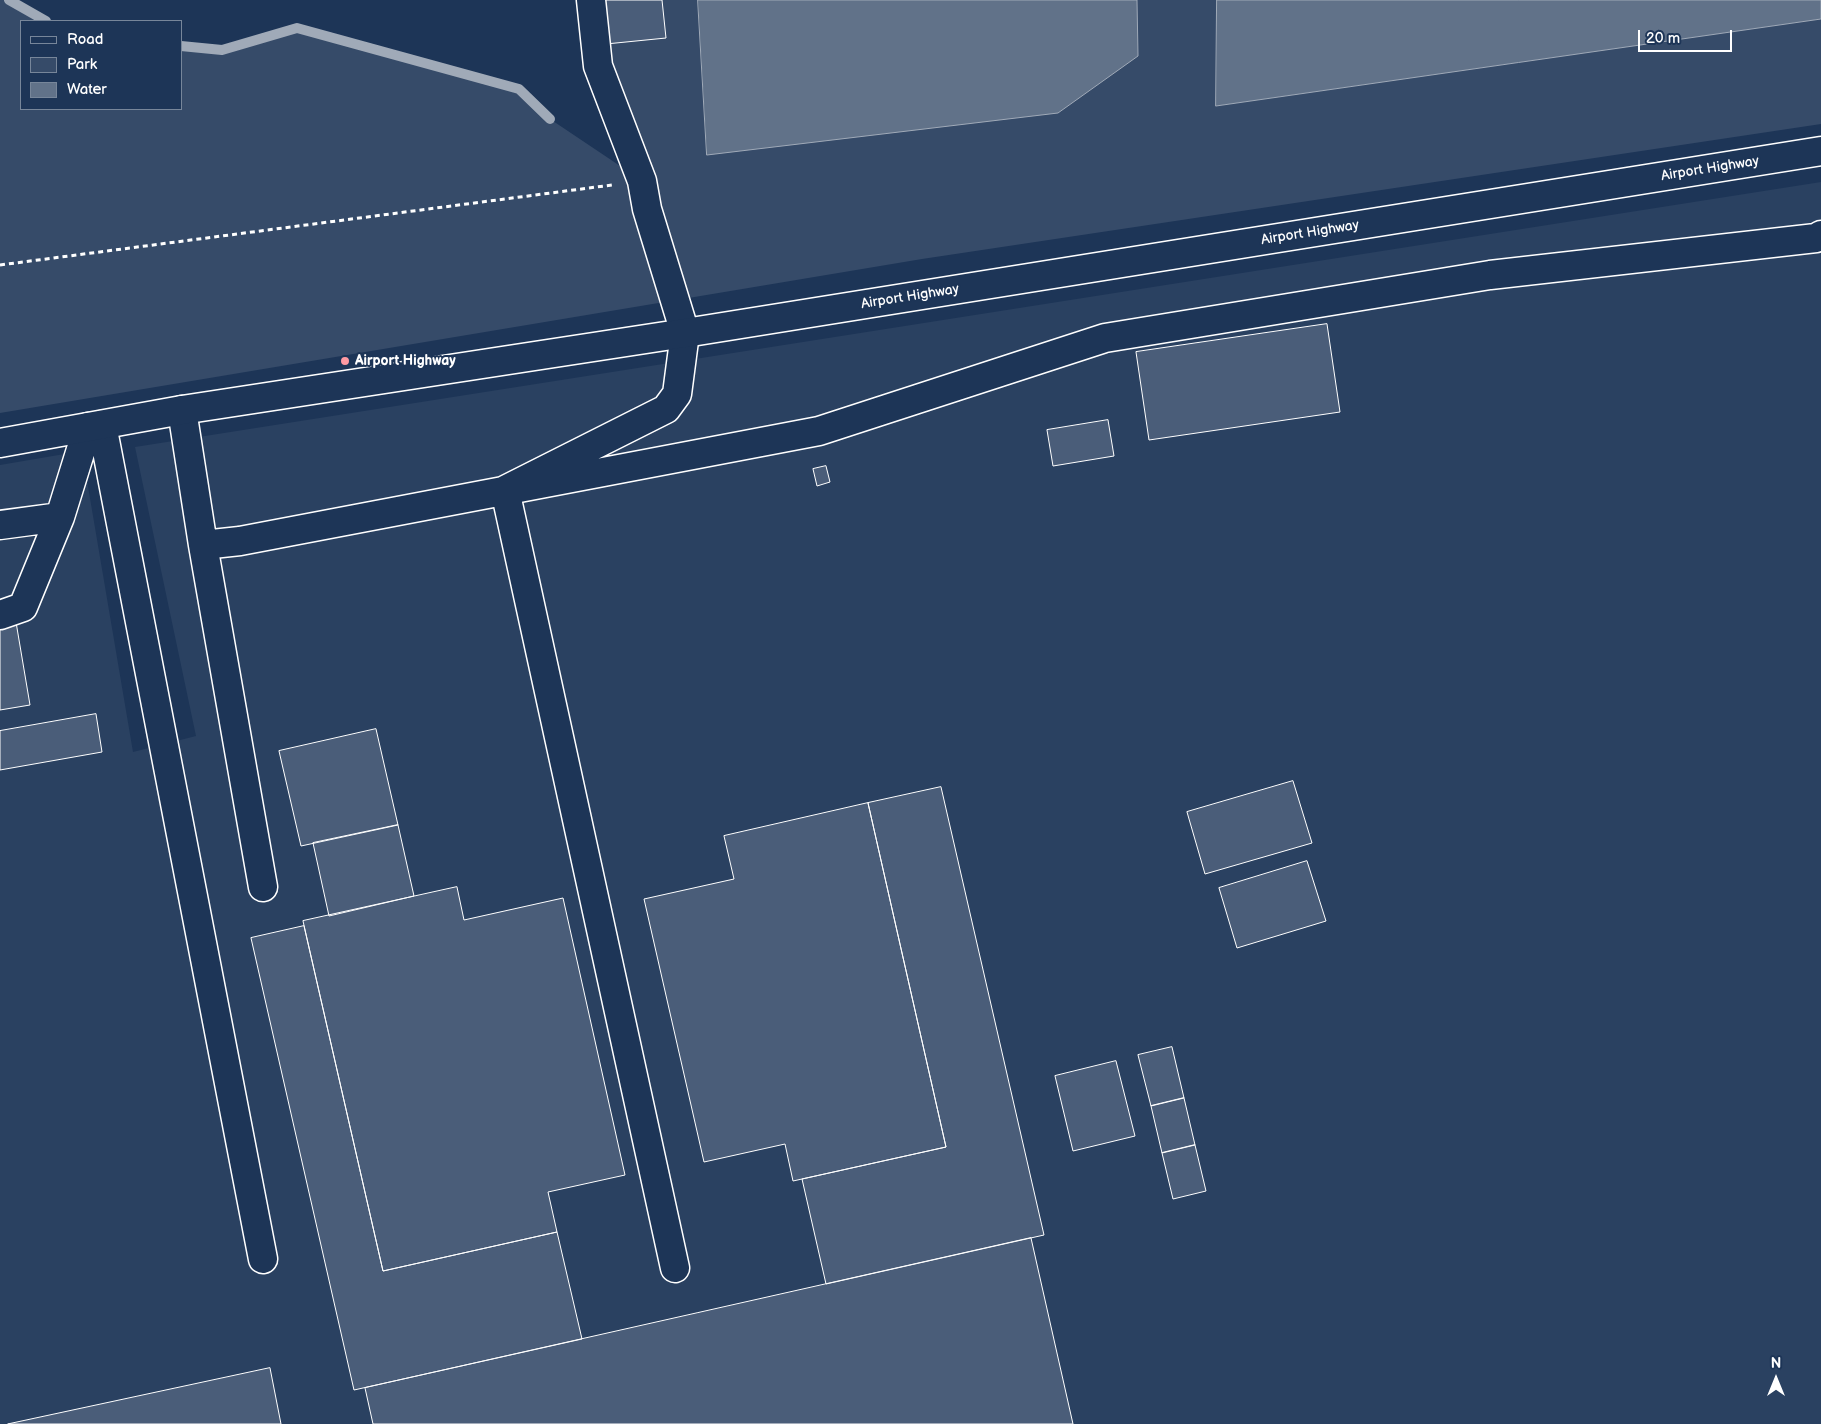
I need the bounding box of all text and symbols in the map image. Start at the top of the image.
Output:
legend [20,20,182,110]
scale bar [1641,20,1735,52]
text: 20 m [1646,29,1680,48]
text: Road [67,30,103,49]
text: Park [67,55,97,74]
text: Water [67,80,107,99]
street label: Airport Highway [1660,153,1760,185]
street label: Airport Highway [1260,217,1360,249]
street label: Airport Highway [860,281,960,313]
place label: Airport Highway [355,353,456,369]
marker: Airport Highway [339,355,351,367]
north arrow [1751,1354,1801,1404]
text: N [1771,1355,1781,1372]

